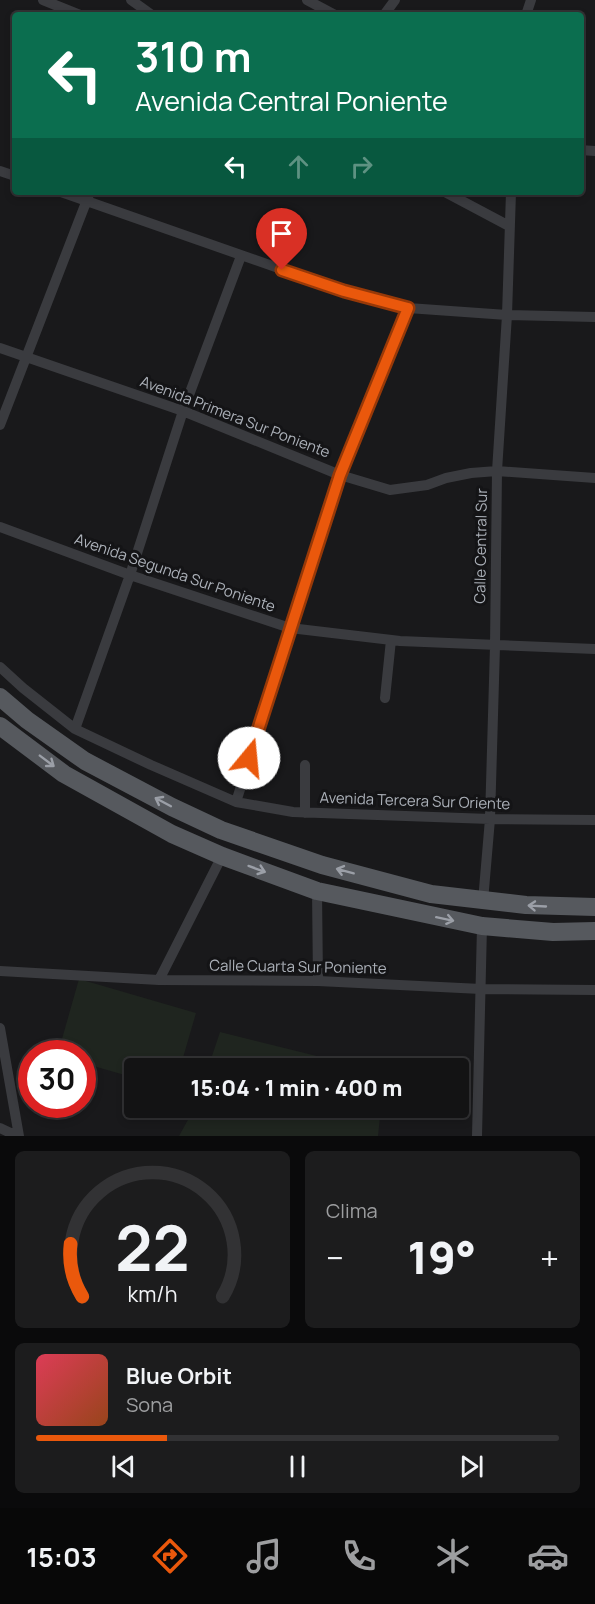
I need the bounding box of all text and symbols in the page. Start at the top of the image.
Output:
text: 310 m [135,27,252,85]
icon: left [36,36,114,114]
text: Avenida Central Poniente [135,82,448,119]
icon: left [219,150,252,183]
icon: ahead [282,150,315,183]
icon: right [345,150,378,183]
pin [256,208,307,270]
icon: arrive [265,217,298,250]
street label: Avenida Primera Sur Poniente [137,371,333,463]
street label: Calle Central Sur [469,487,492,604]
street label: Avenida Segunda Sur Poniente [72,528,279,617]
position arrow [217,726,281,790]
one-way arrow [38,755,54,767]
street label: Avenida Tercera Sur Oriente [319,787,511,814]
one-way arrow [155,796,173,807]
one-way arrow [247,864,266,875]
one-way arrow [336,865,355,876]
one-way arrow [527,900,547,911]
one-way arrow [436,913,455,925]
street label: Calle Cuarta Sur Poniente [209,954,387,979]
speed limit sign: 30 [18,1040,96,1118]
text: 15:04 · 1 min · 400 m [191,1073,402,1103]
text: Clima [326,1197,378,1224]
text: 22 [115,1204,190,1290]
text: 19° [408,1226,476,1288]
text: − [326,1235,344,1280]
text: + [540,1235,559,1280]
text: km/h [128,1279,177,1308]
text: Blue Orbit [126,1361,232,1391]
text: Sona [126,1391,173,1418]
icon: previous [107,1450,140,1483]
icon: pause [281,1450,314,1483]
icon: next [455,1450,488,1483]
icon: directions [149,1535,191,1577]
icon: music [243,1535,285,1577]
icon: phone [338,1535,380,1577]
icon: climate [432,1535,474,1577]
icon: car [527,1535,569,1577]
text: 15:03 [26,1538,97,1575]

